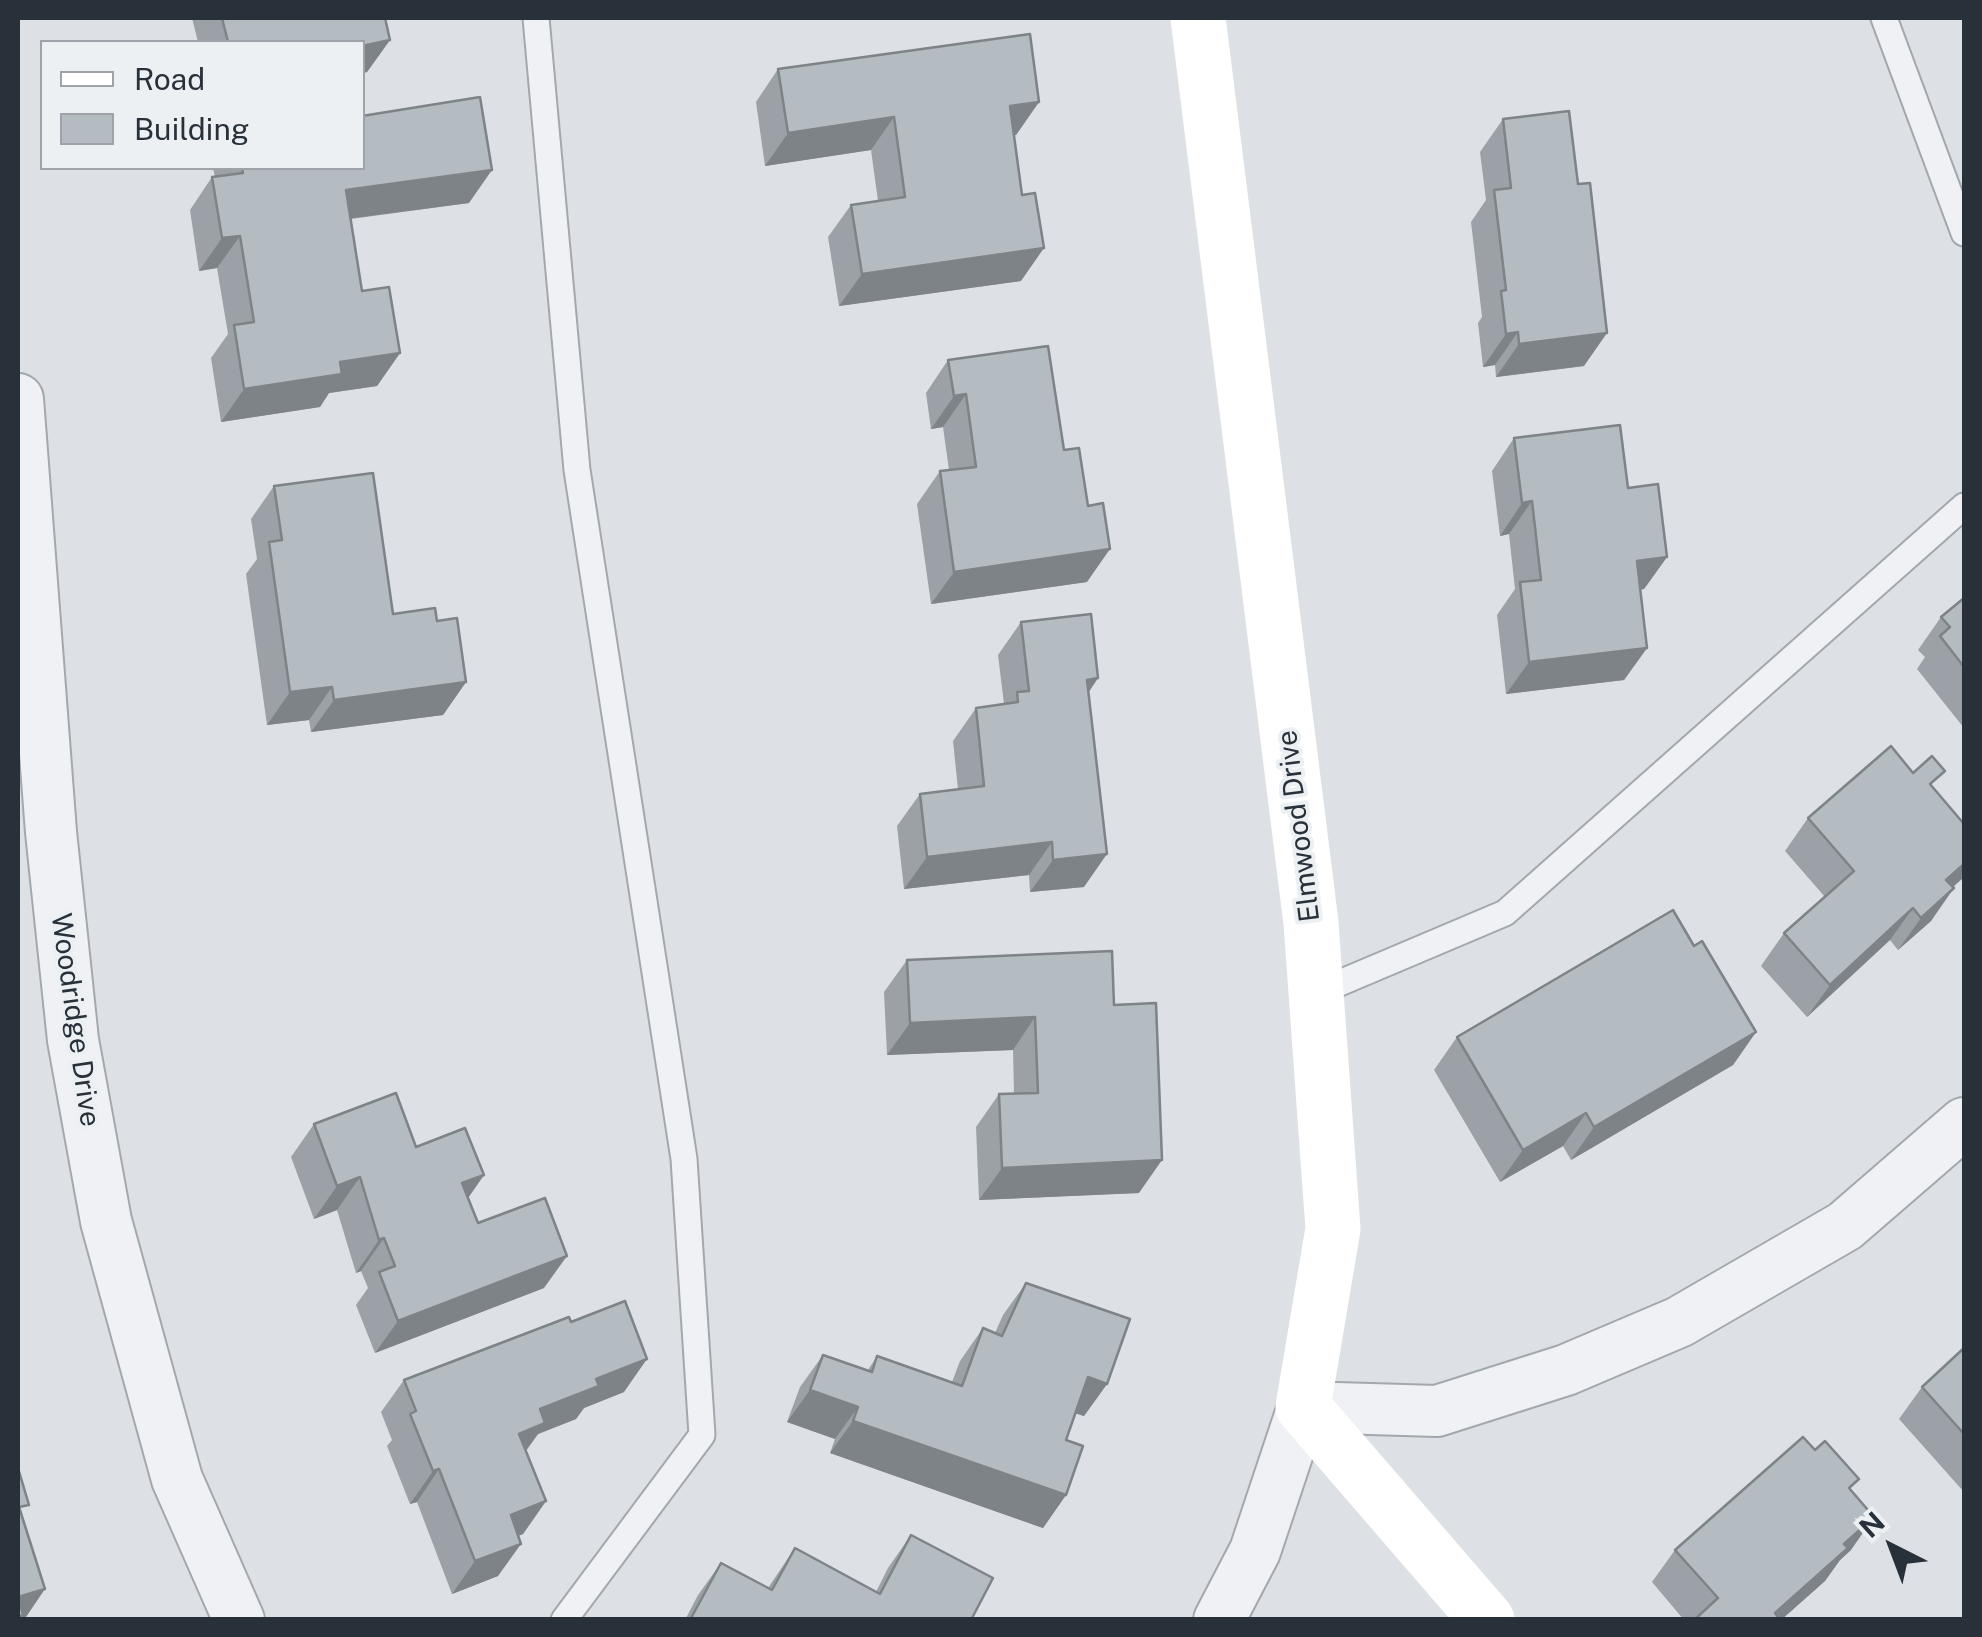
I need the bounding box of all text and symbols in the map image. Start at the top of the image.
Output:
legend [40,40,365,170]
text: Road [134,61,205,97]
text: Building [134,111,249,147]
street label: Elmwood Drive [1271,728,1327,924]
street label: Woodridge Drive [43,911,107,1129]
north arrow [1842,1497,1942,1597]
text: N [1852,1505,1891,1544]

